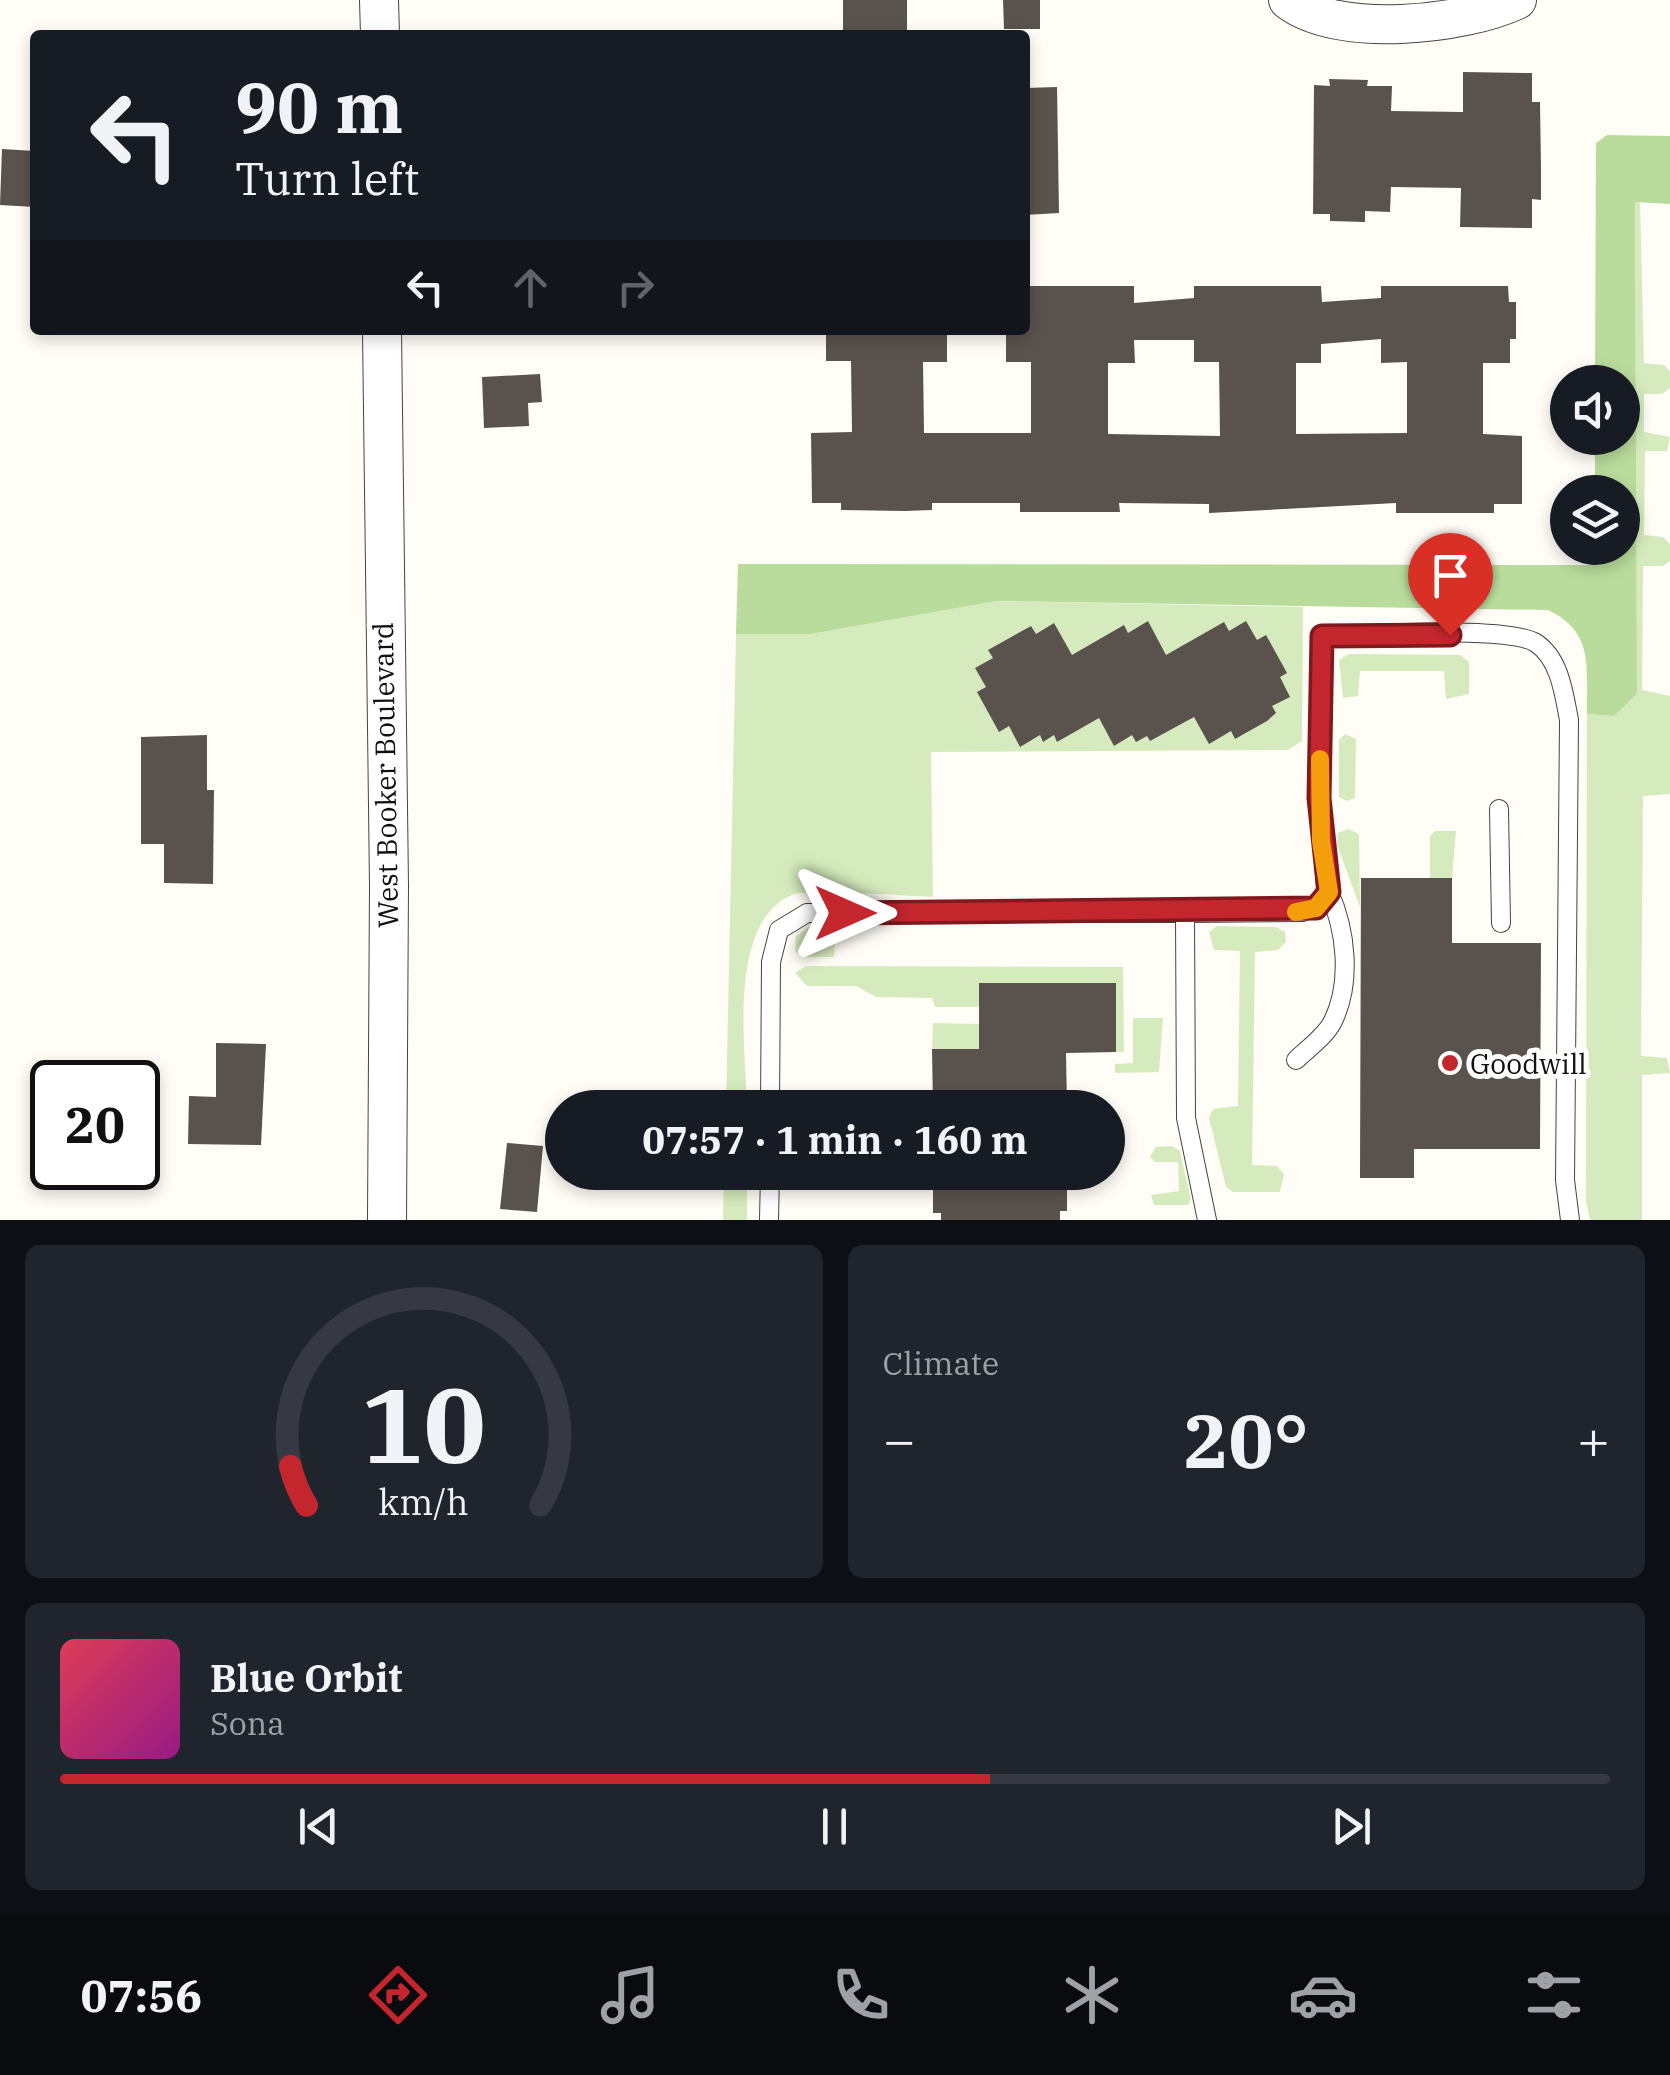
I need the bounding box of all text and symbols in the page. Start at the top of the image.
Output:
text: 90 m [235,61,403,152]
icon: left [70,70,200,200]
text: Turn left [235,149,419,207]
icon: left [398,260,453,315]
icon: ahead [503,260,558,315]
icon: right [608,260,663,315]
map controls [1550,365,1640,565]
button: sound [1550,365,1640,455]
button: layers [1550,475,1640,565]
pin [1408,533,1493,636]
icon: arrive [1423,548,1478,603]
street label: West Booker Boulevard [364,622,406,928]
position arrow [793,861,897,965]
place label: Goodwill [1470,1045,1587,1082]
marker: Goodwill [1439,1052,1461,1074]
speed limit sign: 20 [30,1060,160,1190]
text: 07:57 · 1 min · 160 m [642,1115,1028,1164]
text: Climate [883,1342,999,1384]
text: 10 [361,1356,486,1492]
text: 20° [1184,1391,1309,1489]
text: − [883,1404,916,1475]
text: + [1577,1404,1610,1475]
text: km/h [379,1478,469,1525]
text: Blue Orbit [210,1653,402,1702]
text: Sona [210,1702,285,1744]
icon: previous [291,1799,346,1854]
icon: pause [807,1799,862,1854]
icon: next [1324,1799,1379,1854]
icon: directions [363,1960,433,2030]
icon: music [595,1960,665,2030]
icon: phone [826,1960,896,2030]
icon: climate [1057,1960,1127,2030]
icon: car [1288,1960,1358,2030]
icon: filters [1519,1960,1589,2030]
text: 07:56 [81,1966,202,2024]

